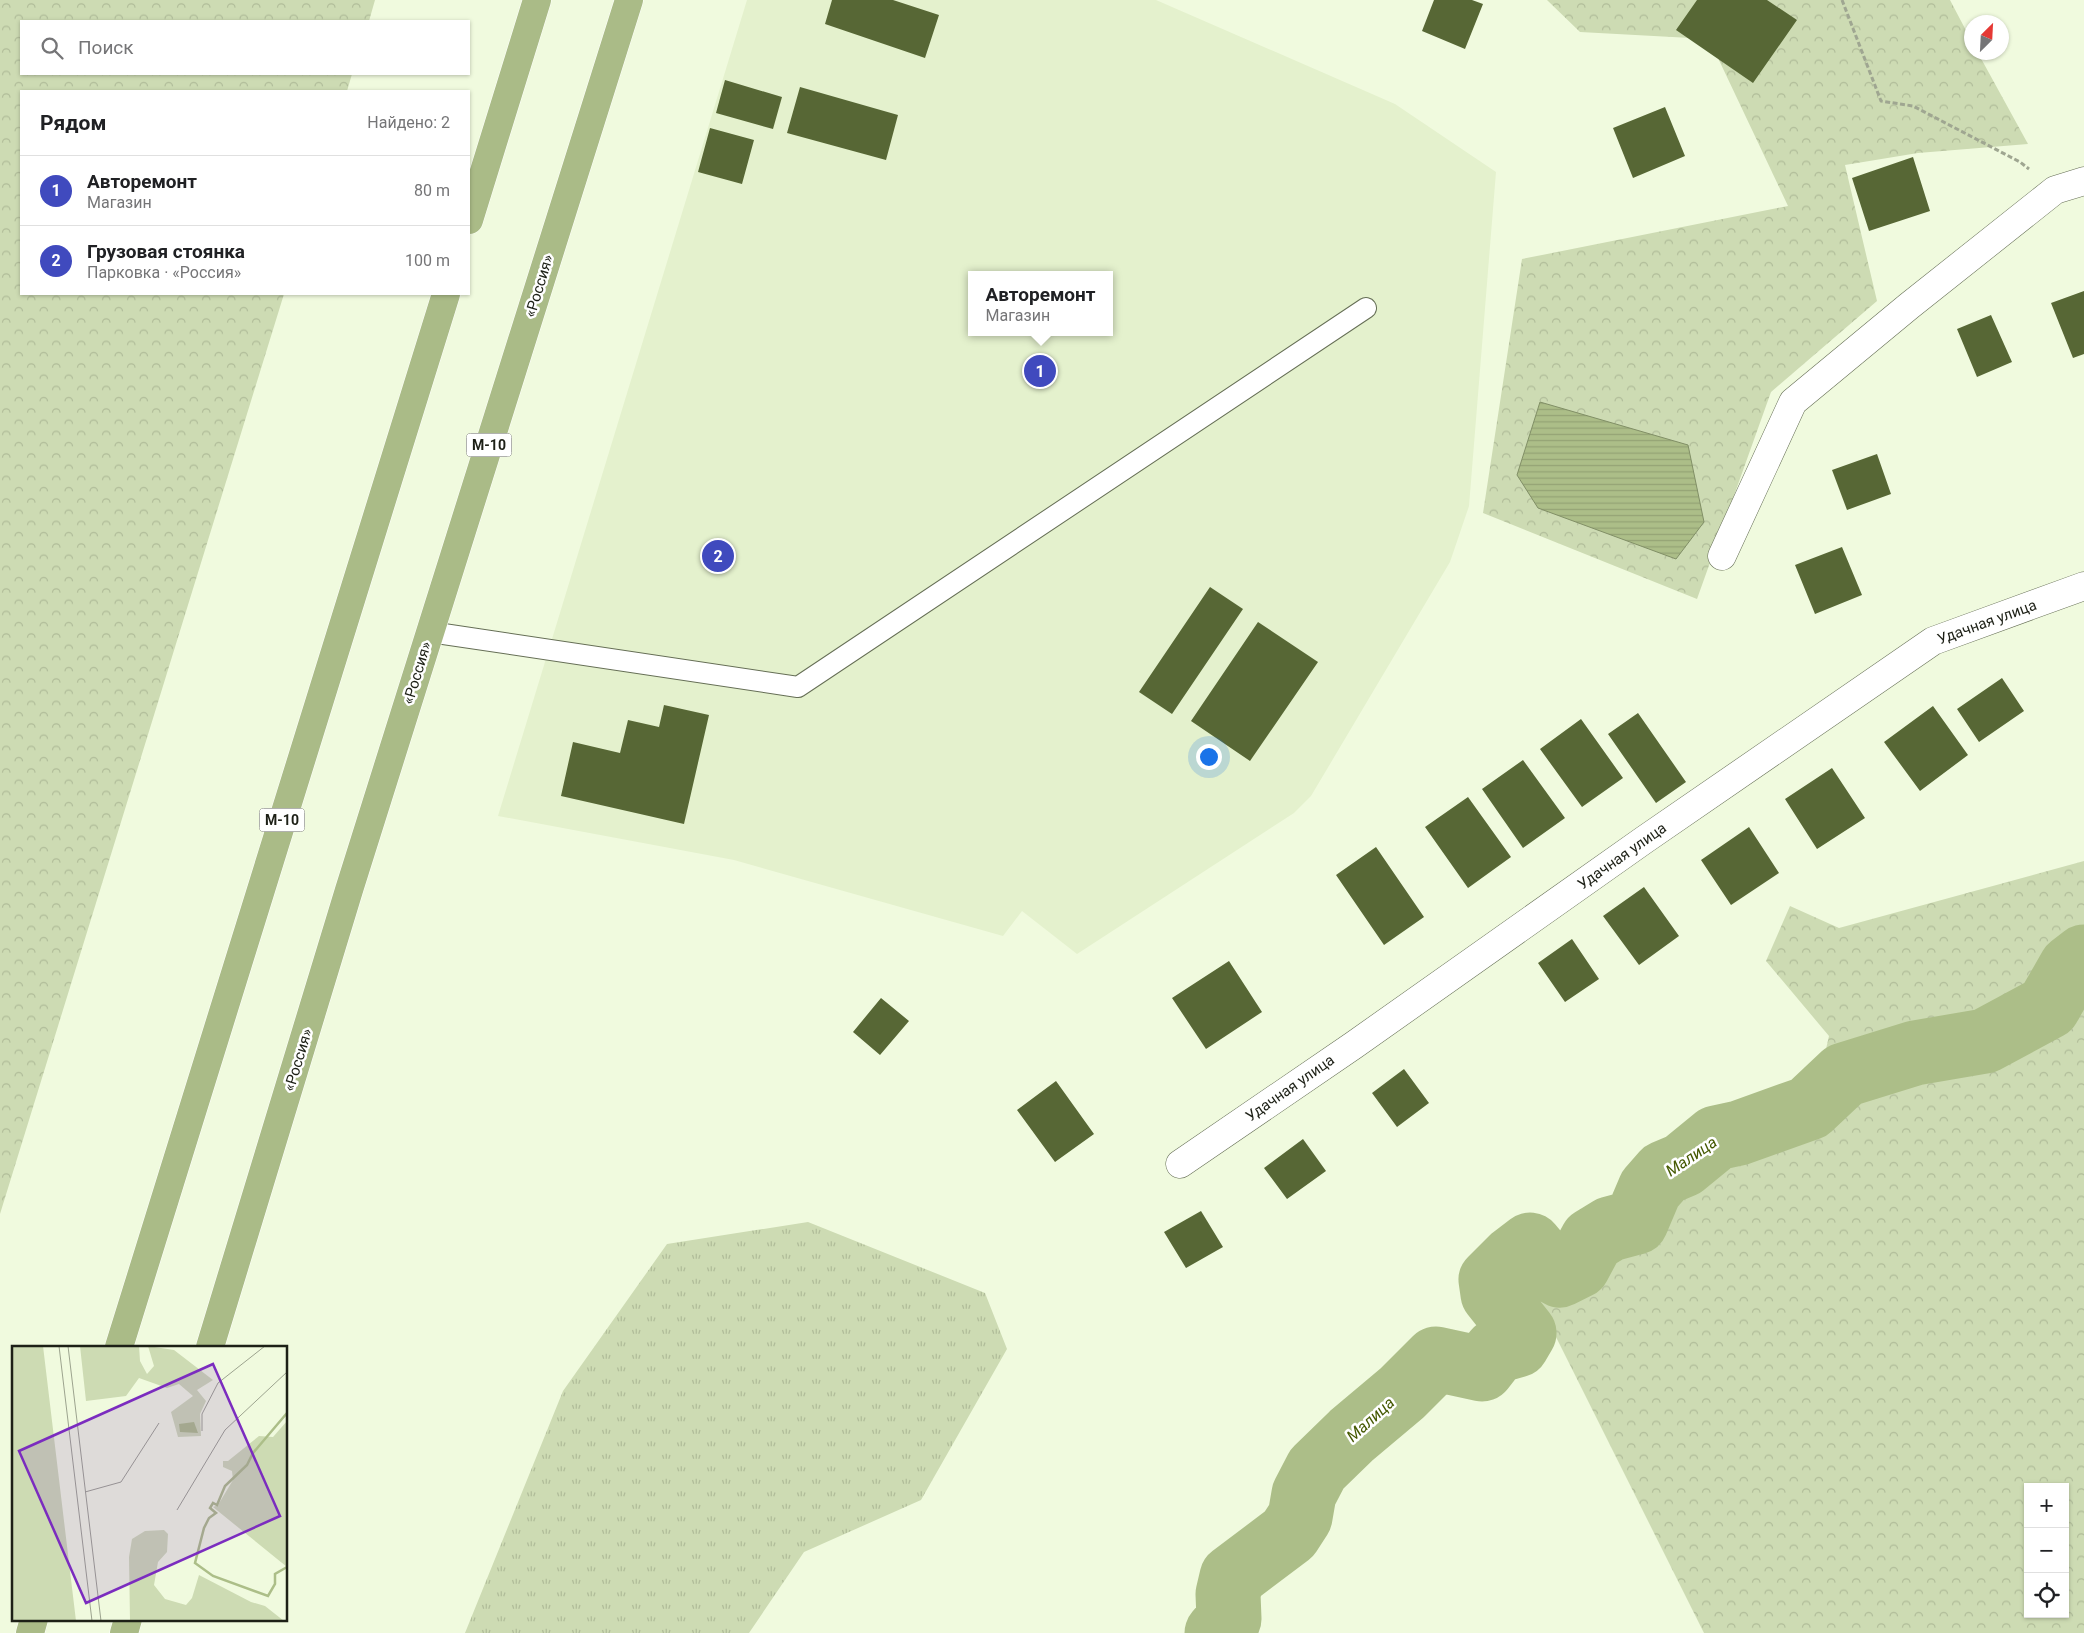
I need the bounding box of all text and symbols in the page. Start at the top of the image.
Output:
north arrow [1964,15,2009,60]
search box [20,20,470,75]
icon: search [38,34,66,62]
text: Поиск [78,36,134,59]
text: Рядом [40,111,106,135]
text: Найдено: 2 [367,113,450,132]
text: Авторемонт [87,170,197,193]
text: 1 [51,181,61,200]
text: 80 m [414,181,450,200]
text: Магазин [87,193,152,212]
text: Грузовая стоянка [87,240,245,263]
text: 2 [51,251,61,270]
text: 100 m [405,251,450,270]
street label: «Россия» [521,252,557,320]
text: Парковка · «Россия» [87,263,241,282]
popup [968,271,1113,336]
text: Авторемонт [985,283,1096,306]
text: Магазин [985,306,1050,325]
pin: 1 [1024,352,1056,390]
road number: М-10 [466,434,512,456]
pin: 2 [702,537,734,575]
street label: Удачная улица [1935,596,2039,648]
street label: «Россия» [399,639,435,707]
your location [1196,744,1222,770]
road number: М-10 [260,808,304,832]
street label: Удачная улица [1574,819,1670,893]
street label: «Россия» [280,1026,316,1094]
street label: Удачная улица [1242,1051,1338,1125]
water label: Малица [1662,1132,1720,1180]
inset map [12,1346,288,1620]
water label: Малица [1343,1393,1398,1446]
map controls [2024,1483,2069,1618]
button: + [2024,1483,2069,1528]
button: − [2024,1528,2069,1573]
button: locate [2024,1573,2069,1618]

